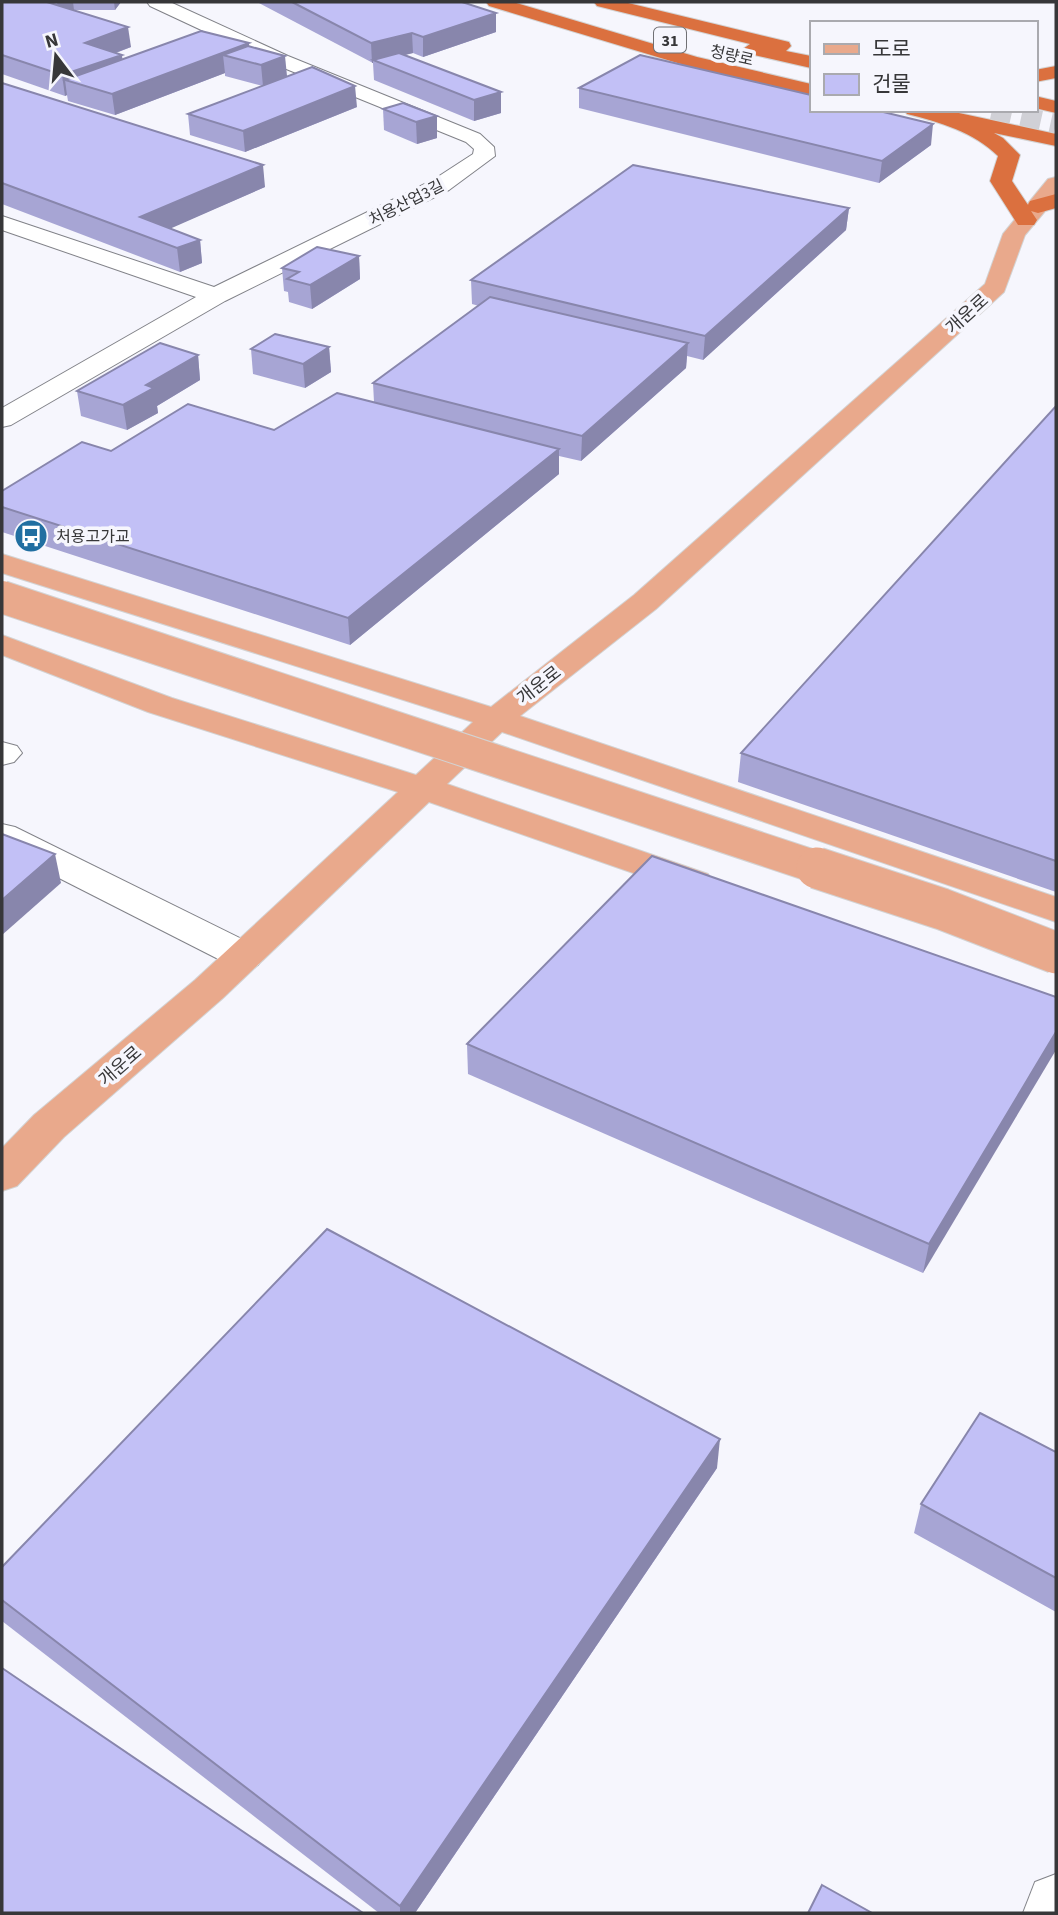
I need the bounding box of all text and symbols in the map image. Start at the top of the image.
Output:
north arrow [21,21,91,91]
legend [810,21,1037,112]
text: N [42,26,62,56]
road number: 31 [654,28,686,52]
text: 도로 [872,34,911,64]
street label: 청량로 [708,40,756,72]
text: 건물 [872,69,911,99]
street label: 처용산업3길 [365,175,448,231]
street label: 개운로 [941,288,994,340]
bus stop icon: 처용고가교 [12,517,50,555]
place label: 처용고가교 [56,526,130,548]
street label: 개운로 [512,660,567,711]
street label: 개운로 [93,1041,147,1092]

